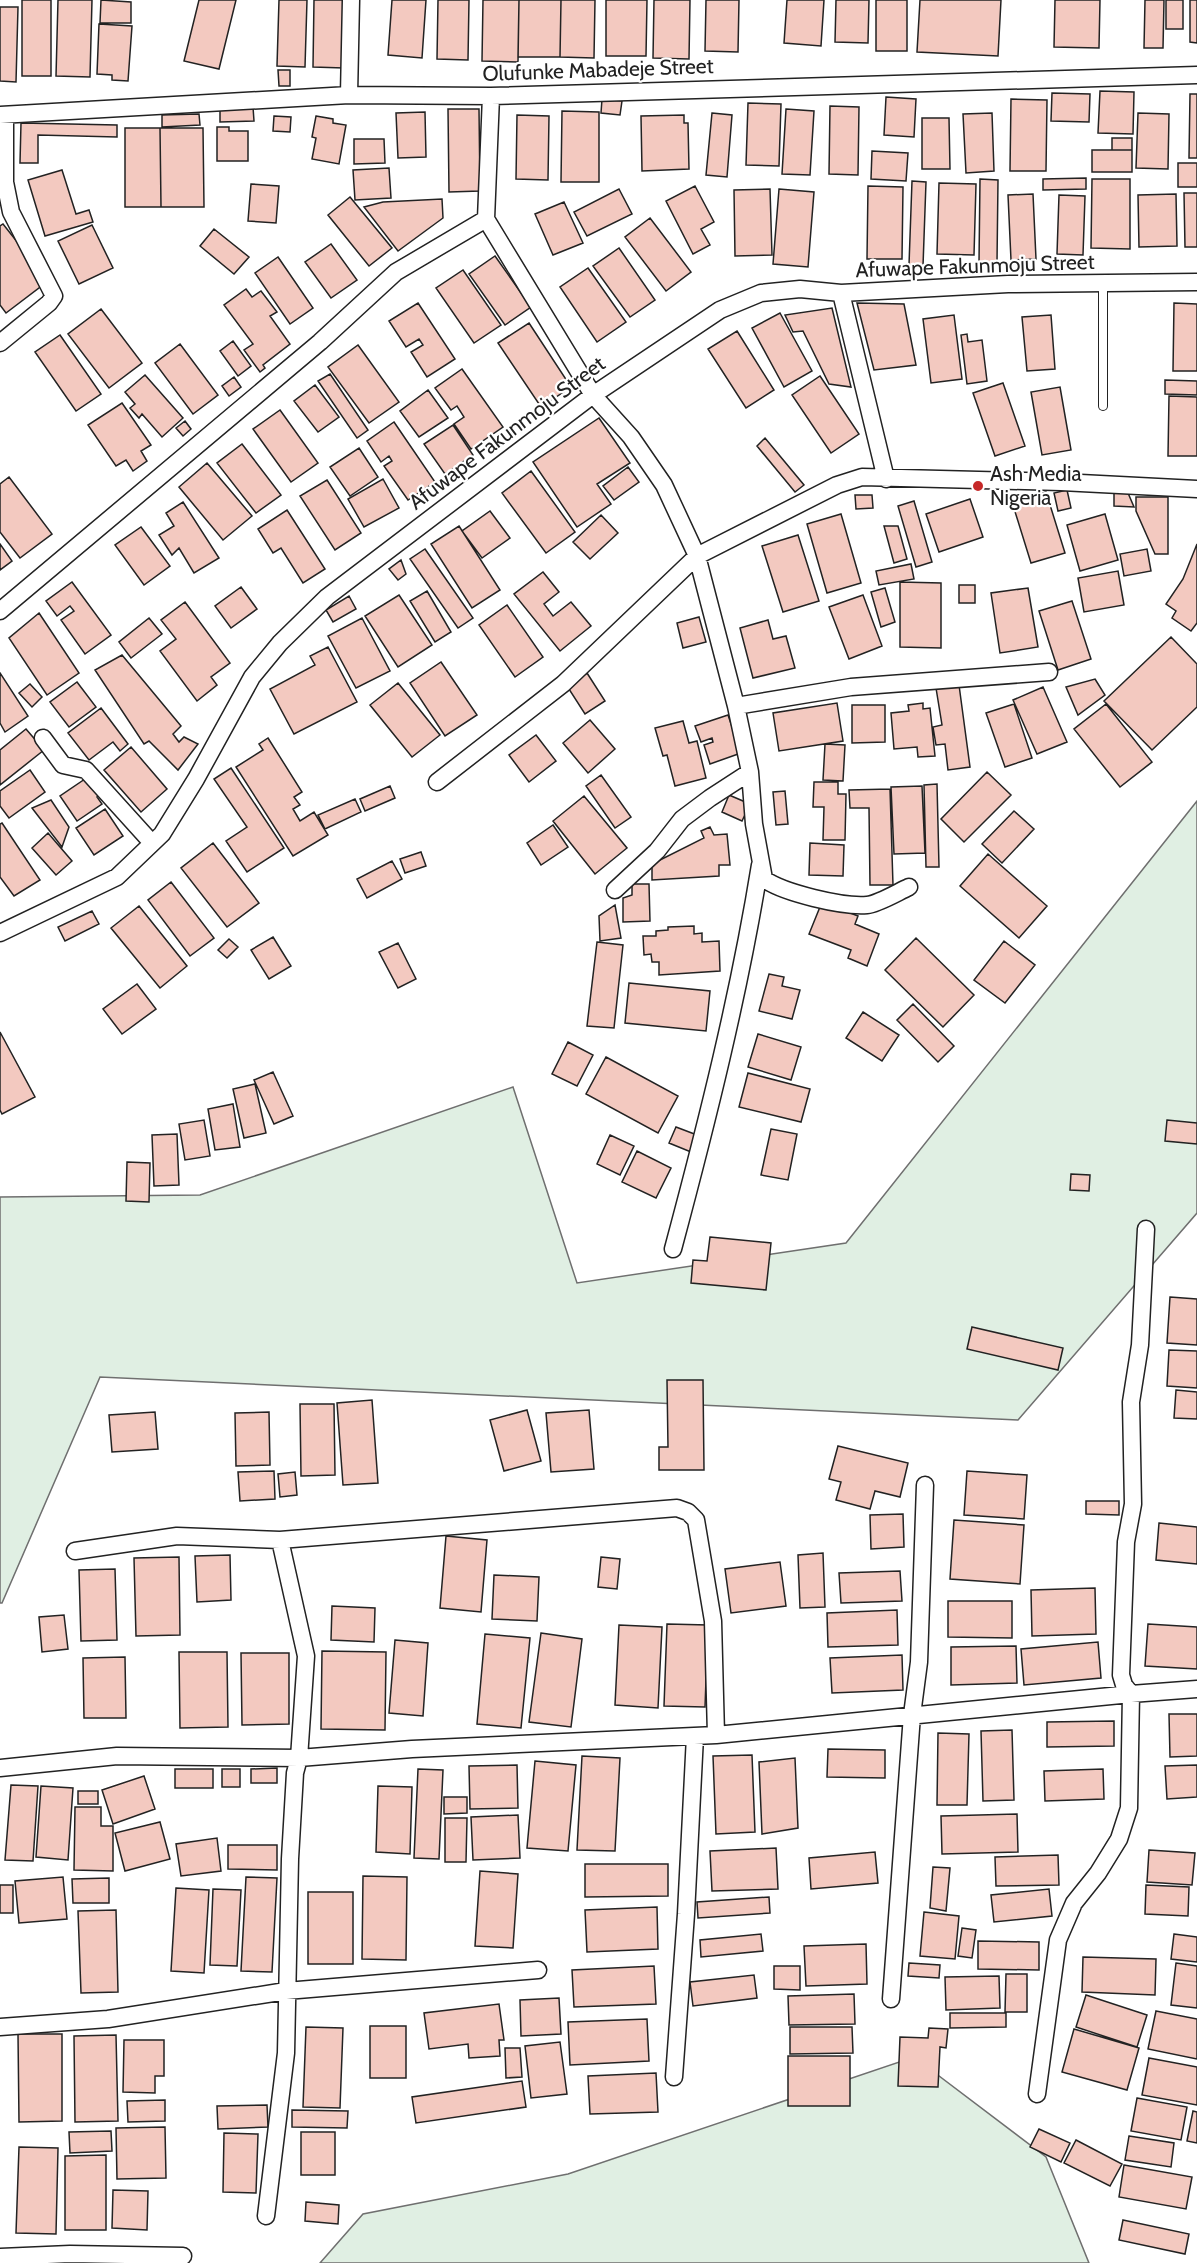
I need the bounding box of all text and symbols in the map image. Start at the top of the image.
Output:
street label: Olufunke Mabadeje Street [482,53,714,87]
street label: Afuwape Fakunmoju Street [855,249,1095,283]
street label: Afuwape Fakunmoju Street [404,351,610,515]
place label: Ash Media Nigeria [990,461,1081,510]
marker: Ash Media Nigeria [971,479,985,493]

